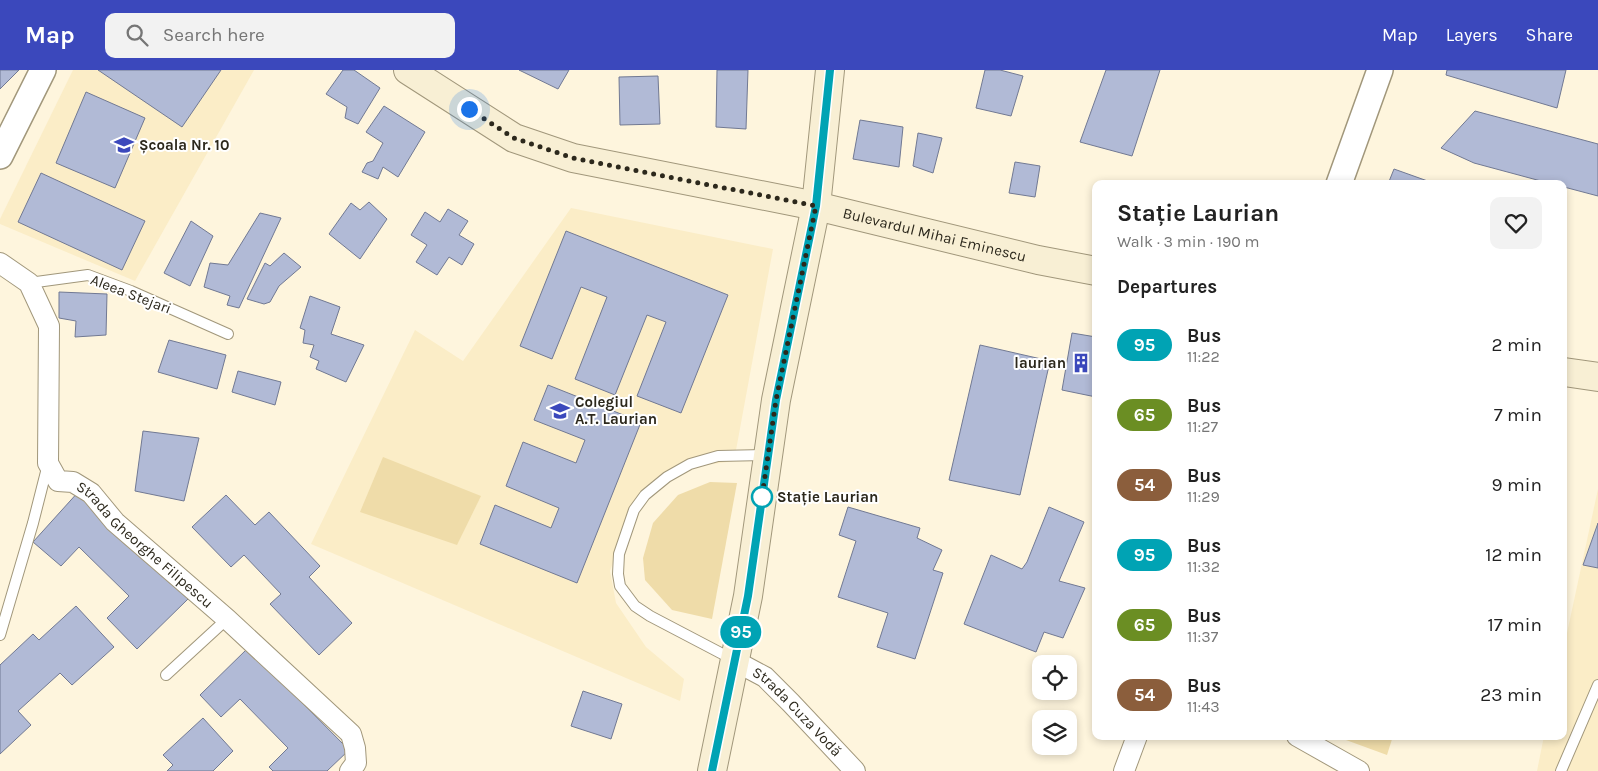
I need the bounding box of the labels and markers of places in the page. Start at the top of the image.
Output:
school or university icon: Școala Nr. 10 [113,134,135,156]
place label: Școala Nr. 10 [139,136,229,154]
building icon: laurian [1070,352,1092,374]
place label: laurian [1014,354,1066,372]
place label: Colegiul A.T. Laurian [575,393,657,428]
school or university icon: Colegiul A.T. Laurian [549,400,571,422]
marker: Stație Laurian [751,486,773,508]
place label: Stație Laurian [777,488,878,506]

